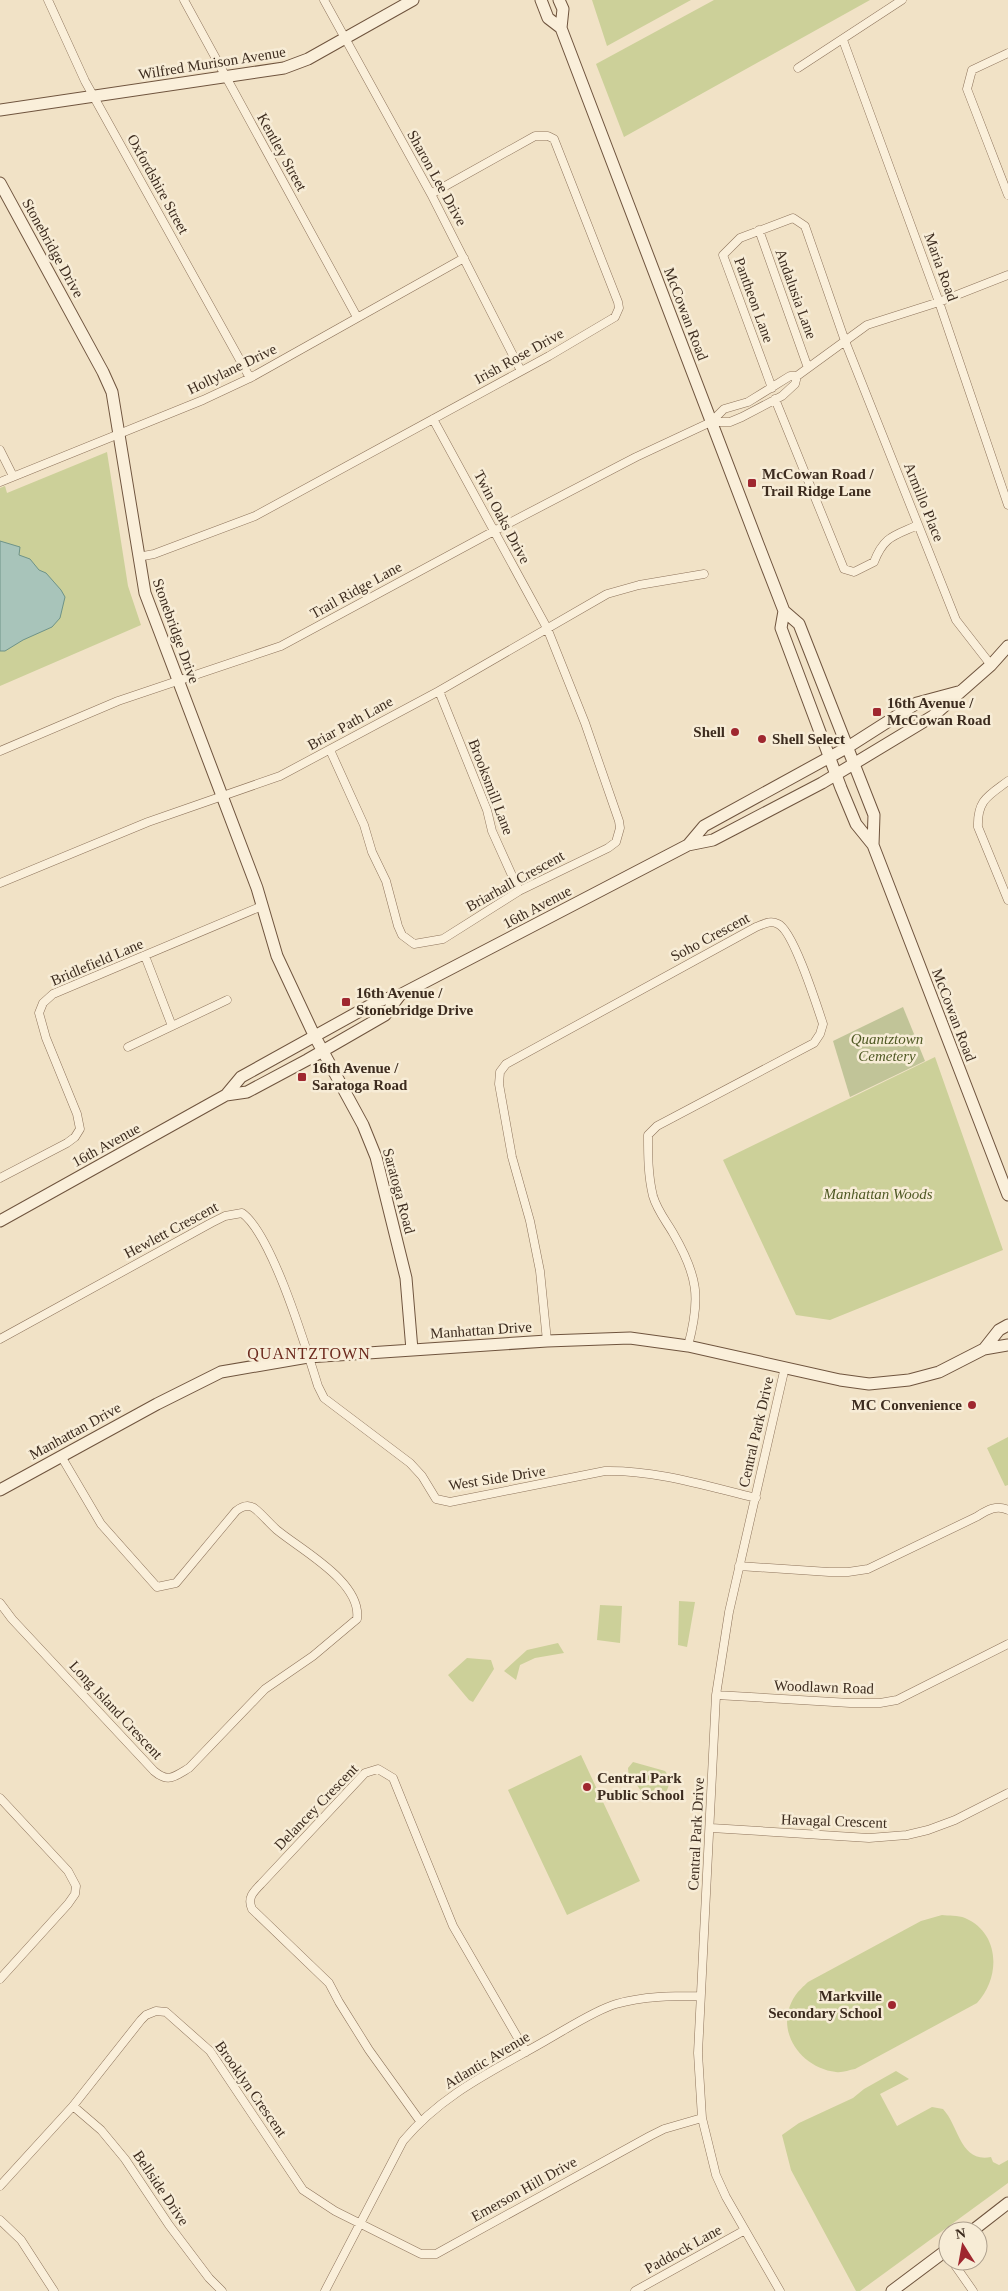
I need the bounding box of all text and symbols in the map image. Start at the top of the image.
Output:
street label: Wilfred Murison Avenue [137,43,287,83]
street label: Kentley Street [254,110,310,194]
street label: Sharon Lee Drive [404,127,470,229]
street label: Oxfordshire Street [124,131,192,237]
street label: Stonebridge Drive [19,196,87,300]
street label: Maria Road [921,231,961,304]
street label: Andalusia Lane [772,247,820,341]
street label: Pantheon Lane [731,255,777,345]
street label: McCowan Road [661,265,711,363]
street label: Irish Rose Drive [472,325,567,387]
street label: Hollylane Drive [185,340,279,397]
street label: Armillo Place [901,460,947,544]
place label: McCowan Road / Trail Ridge Lane [762,466,874,499]
street label: Twin Oaks Drive [471,468,533,567]
marker: McCowan Road / Trail Ridge Lane [746,477,758,489]
street label: Trail Ridge Lane [308,558,405,622]
street label: Stonebridge Drive [150,576,203,686]
street label: Briar Path Lane [305,693,396,753]
place label: 16th Avenue / McCowan Road [887,695,991,728]
marker: 16th Avenue / McCowan Road [871,706,883,718]
place label: Shell [693,724,725,740]
marker: Shell [729,726,741,738]
place label: Shell Select [772,731,845,747]
marker: Shell Select [756,733,768,745]
street label: Brooksmill Lane [465,737,517,837]
street label: Briarhall Crescent [463,847,568,915]
street label: 16th Avenue [500,882,574,932]
street label: Soho Crescent [668,909,753,965]
street label: Bridlefield Lane [48,935,146,989]
street label: McCowan Road [929,966,979,1064]
place label: 16th Avenue / Stonebridge Drive [356,985,473,1018]
marker: 16th Avenue / Stonebridge Drive [340,996,352,1008]
park label: Quantztown Cemetery [851,1031,923,1064]
place label: 16th Avenue / Saratoga Road [312,1060,408,1093]
marker: 16th Avenue / Saratoga Road [296,1071,308,1083]
street label: 16th Avenue [69,1120,143,1170]
street label: Saratoga Road [380,1146,418,1236]
park label: Manhattan Woods [822,1186,933,1202]
street label: Hewlett Crescent [121,1198,221,1261]
street label: Manhattan Drive [430,1318,533,1342]
district label: QUANTZTOWN [247,1345,371,1362]
street label: Central Park Drive [735,1375,777,1489]
place label: MC Convenience [852,1397,962,1413]
street label: Manhattan Drive [26,1399,124,1463]
marker: MC Convenience [966,1399,978,1411]
street label: West Side Drive [447,1462,547,1494]
street label: Long Island Crescent [66,1658,166,1763]
street label: Woodlawn Road [774,1677,875,1697]
street label: Delancey Crescent [271,1760,362,1853]
place label: Central Park Public School [597,1770,684,1803]
street label: Central Park Drive [685,1777,707,1891]
marker: Central Park Public School [581,1781,593,1793]
street label: Havagal Crescent [781,1811,888,1831]
place label: Markville Secondary School [768,1988,882,2021]
marker: Markville Secondary School [886,1999,898,2011]
street label: Atlantic Avenue [441,2028,533,2092]
street label: Brooklyn Crescent [212,2038,290,2141]
street label: Bellside Drive [130,2147,192,2229]
street label: Emerson Hill Drive [468,2153,580,2225]
street label: Paddock Lane [642,2221,725,2277]
north arrow [938,2221,988,2271]
text: N [954,2225,967,2242]

